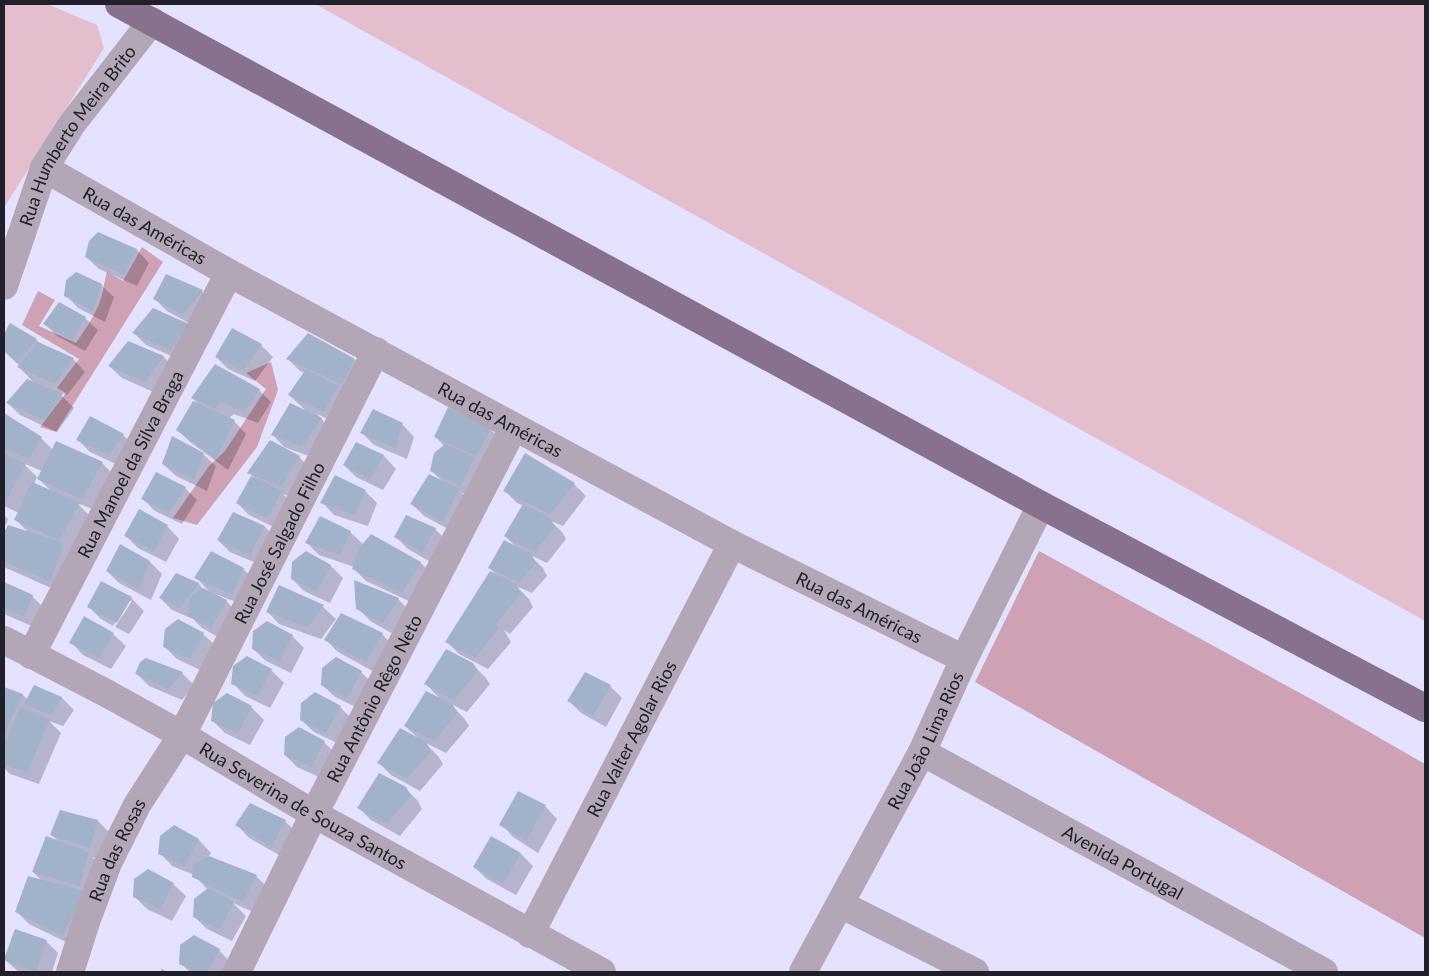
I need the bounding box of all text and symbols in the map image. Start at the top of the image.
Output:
street label: Rua Humberto Meira Brito [14,41,140,229]
street label: Rua das Américas [79,182,211,269]
street label: Rua Manoel da Silva Braga [72,367,188,562]
street label: Rua das Américas [434,377,567,462]
street label: Rua José Salgado Filho [229,458,329,627]
street label: Rua das Américas [792,567,926,648]
street label: Rua Antônio Rêgo Neto [321,611,426,786]
street label: Rua Valter Agolar Rios [582,656,681,821]
street label: Rua João Lima Rios [882,668,968,813]
street label: Rua Severina de Souza Santos [196,737,411,874]
street label: Rua das Rosas [84,793,150,904]
street label: Avenida Portugal [1059,820,1187,904]

